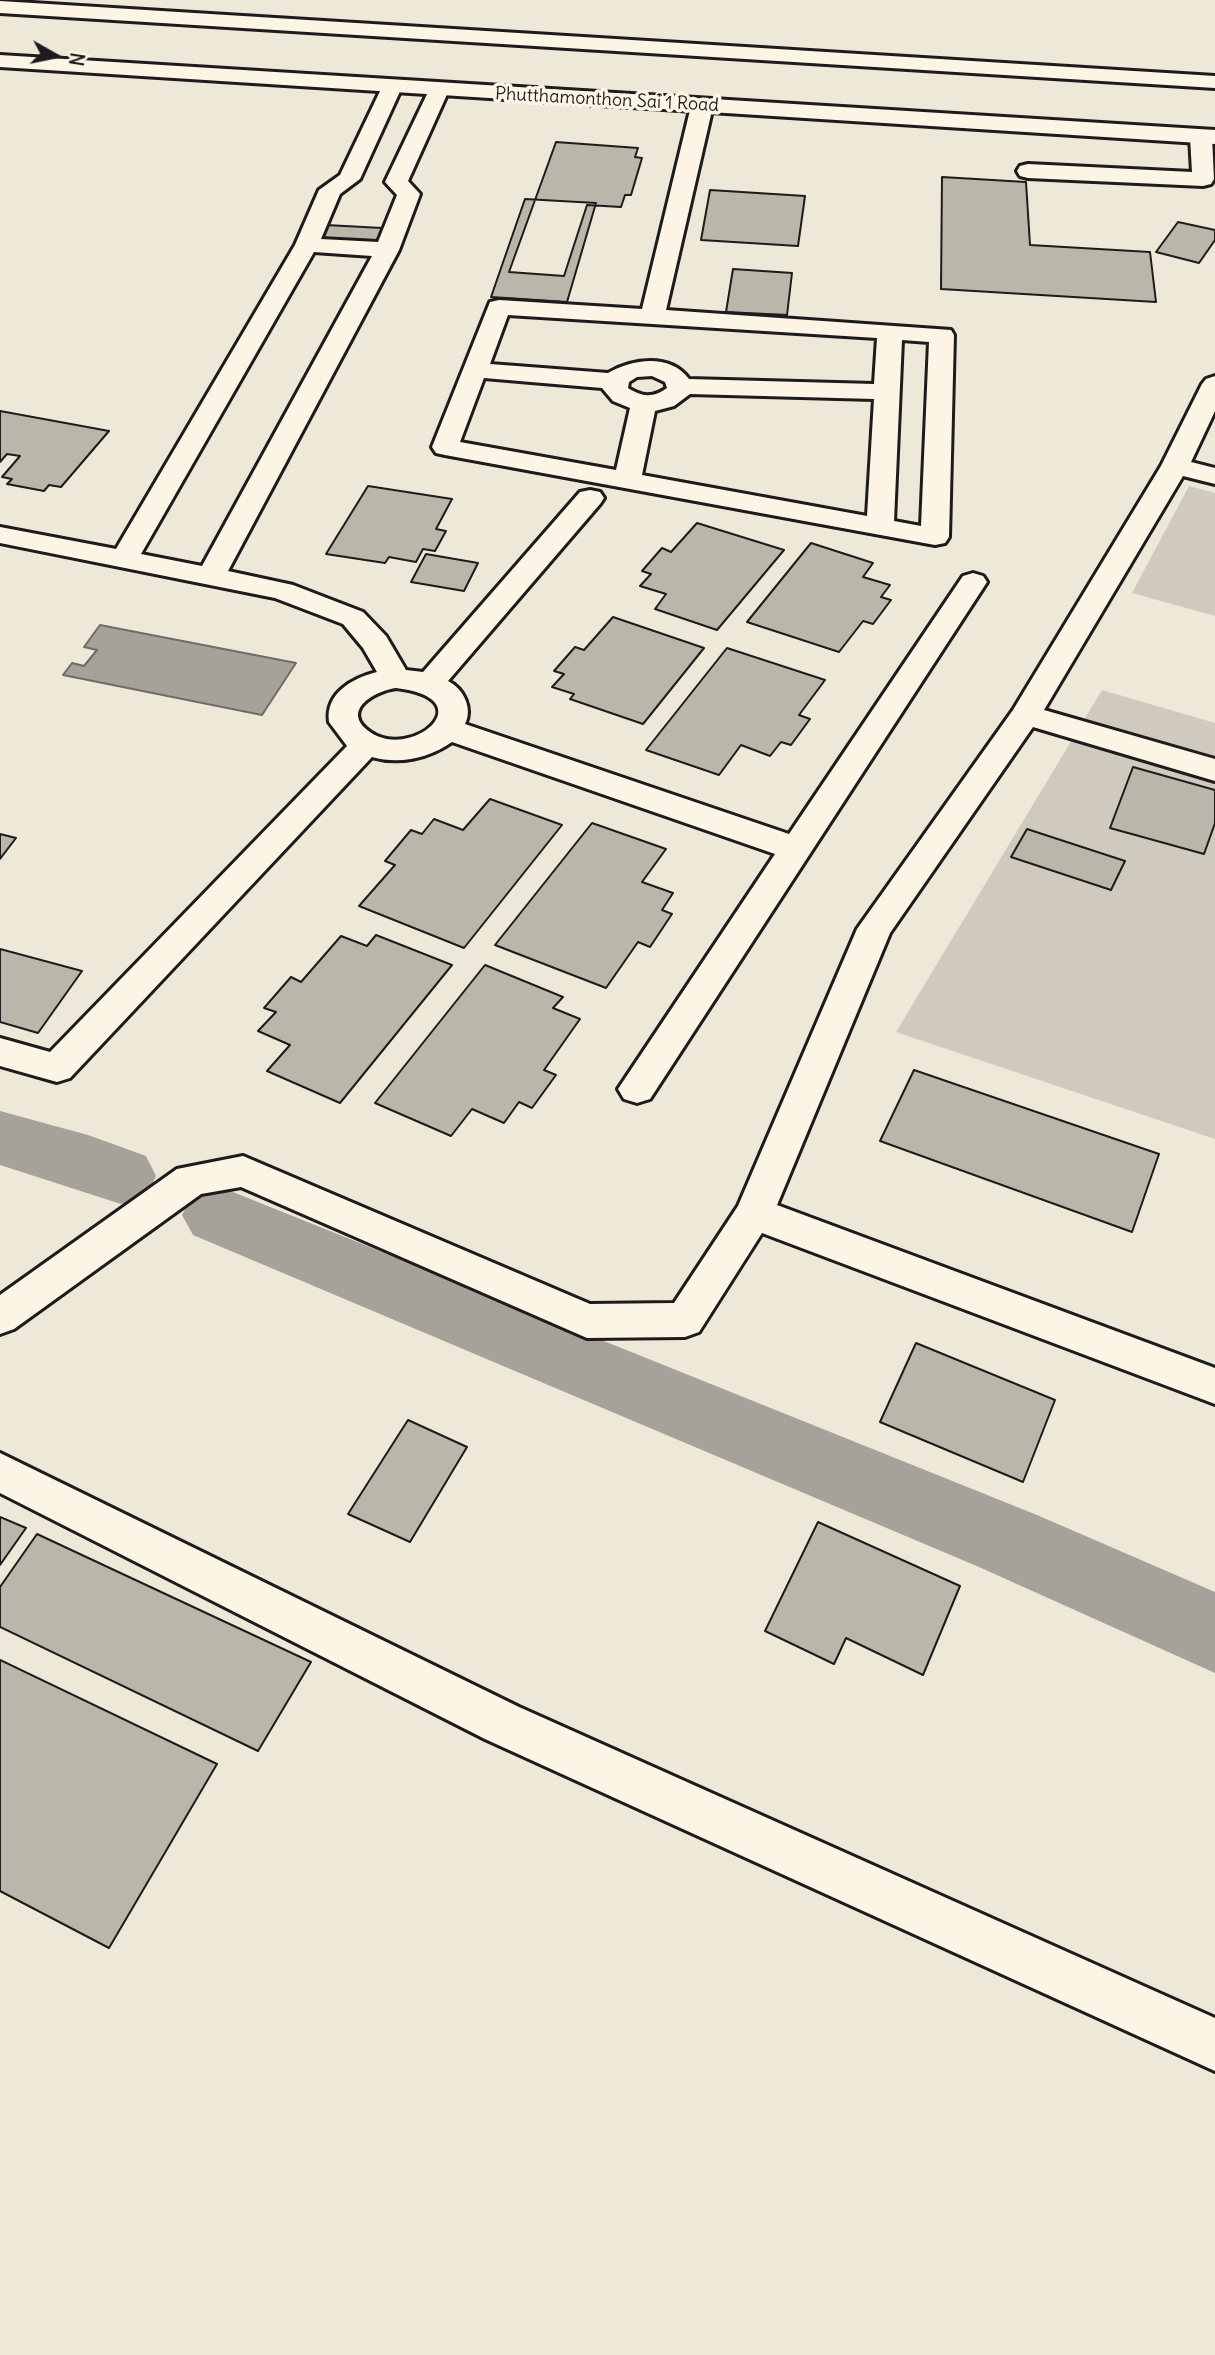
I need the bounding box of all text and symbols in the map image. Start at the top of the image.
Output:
north arrow [21,21,91,91]
text: N [64,51,90,68]
street label: Phutthamonthon Sai 1 Road [495,83,719,117]

